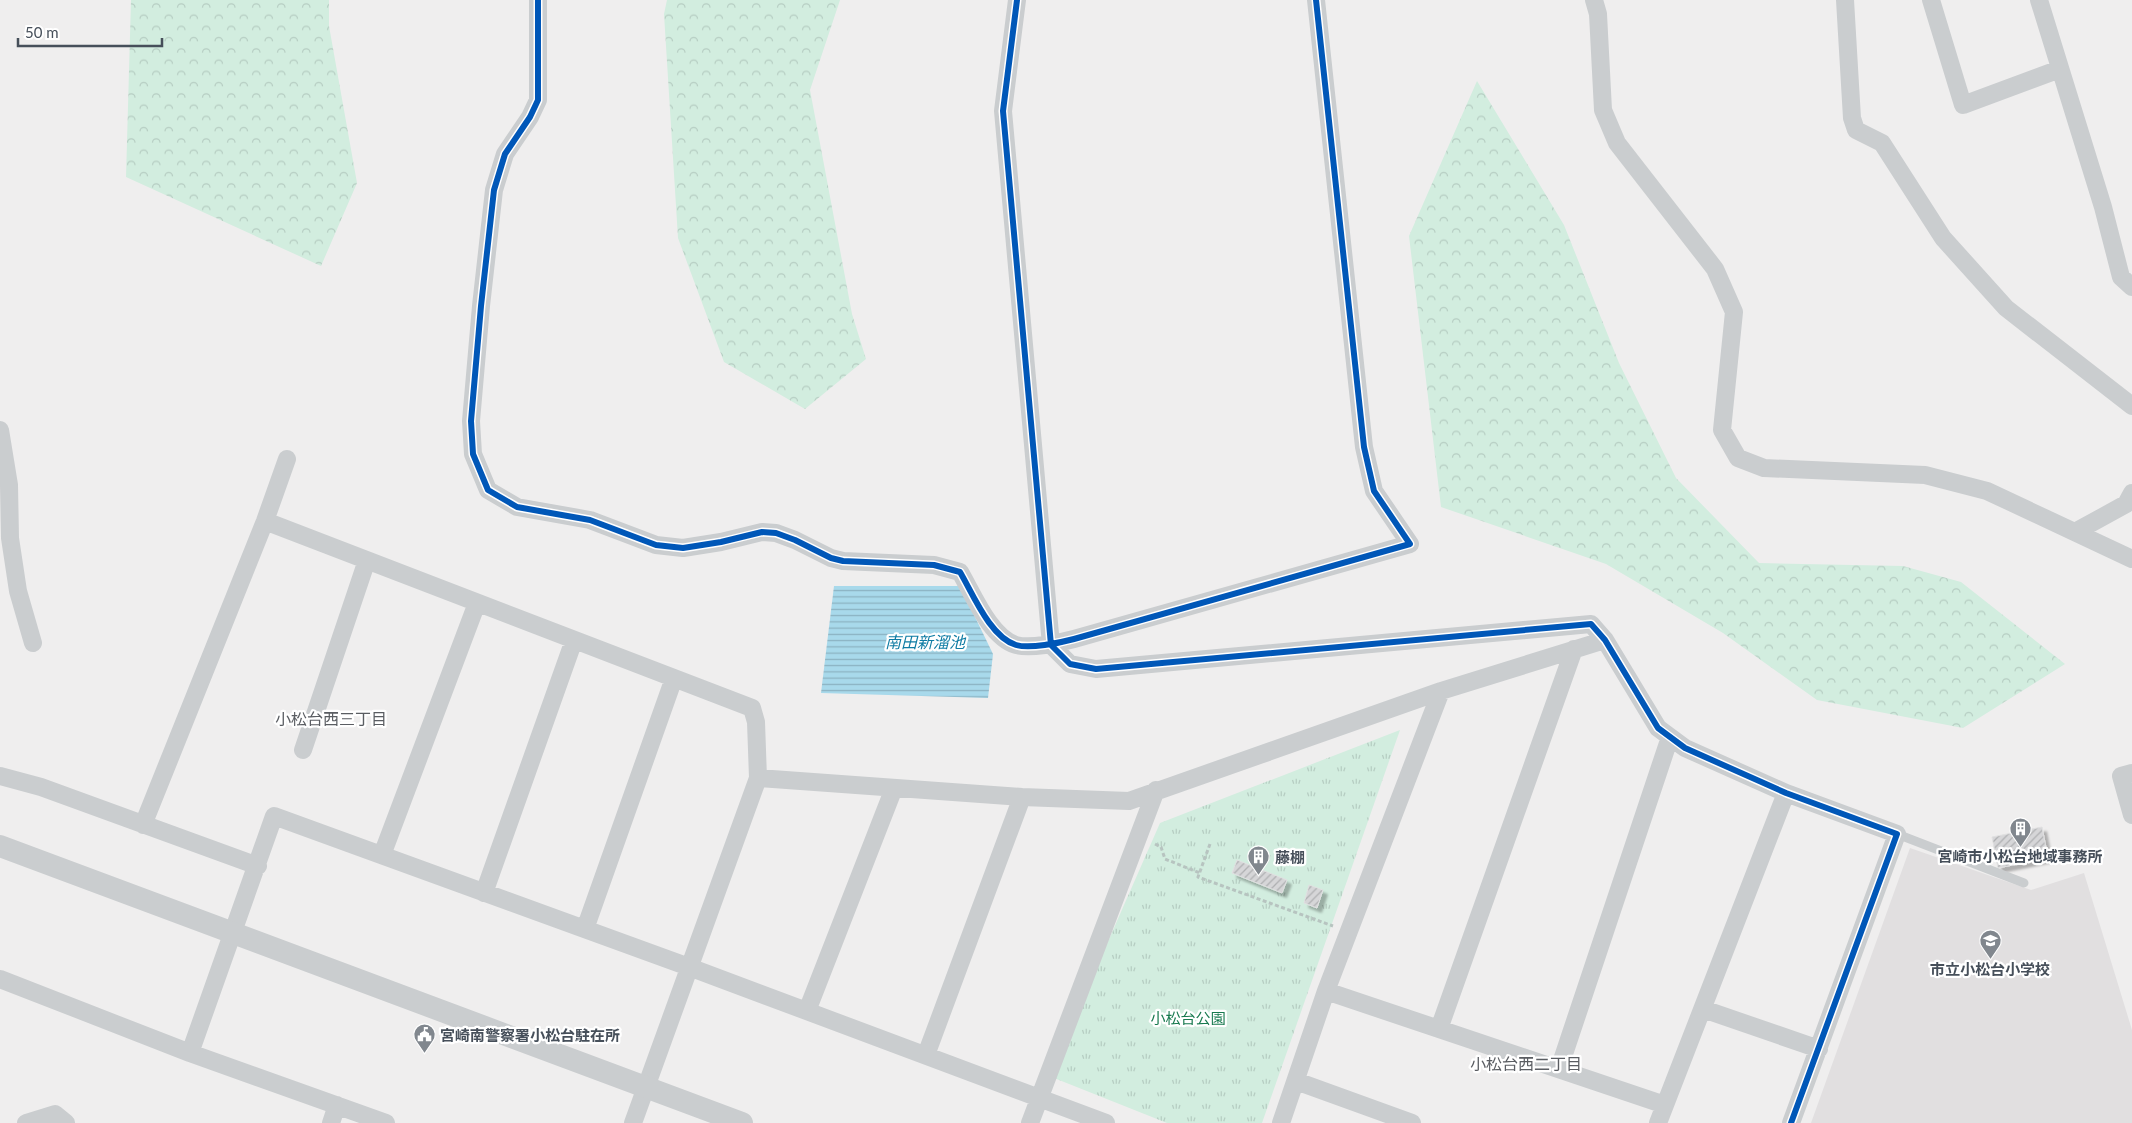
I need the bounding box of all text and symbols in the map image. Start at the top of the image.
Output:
scale bar [18,15,161,47]
text: 50 m [25,23,59,41]
water label: 南田新溜池 [885,632,967,651]
district label: 小松台西三丁目 [275,709,387,728]
building icon: 宮崎市小松台地域事務所 [2008,816,2032,847]
building icon: 藤棚 [1247,845,1271,876]
place label: 宮崎市小松台地域事務所 [1937,847,2103,865]
place label: 藤棚 [1275,848,1305,866]
school or university icon: 市立小松台小学校 [1978,929,2002,960]
place label: 市立小松台小学校 [1930,960,2050,978]
park label: 小松台公園 [1150,1009,1226,1027]
public building icon: 宮崎南警察署小松台駐在所 [412,1023,436,1054]
place label: 宮崎南警察署小松台駐在所 [440,1026,620,1044]
district label: 小松台西二丁目 [1470,1054,1582,1073]

